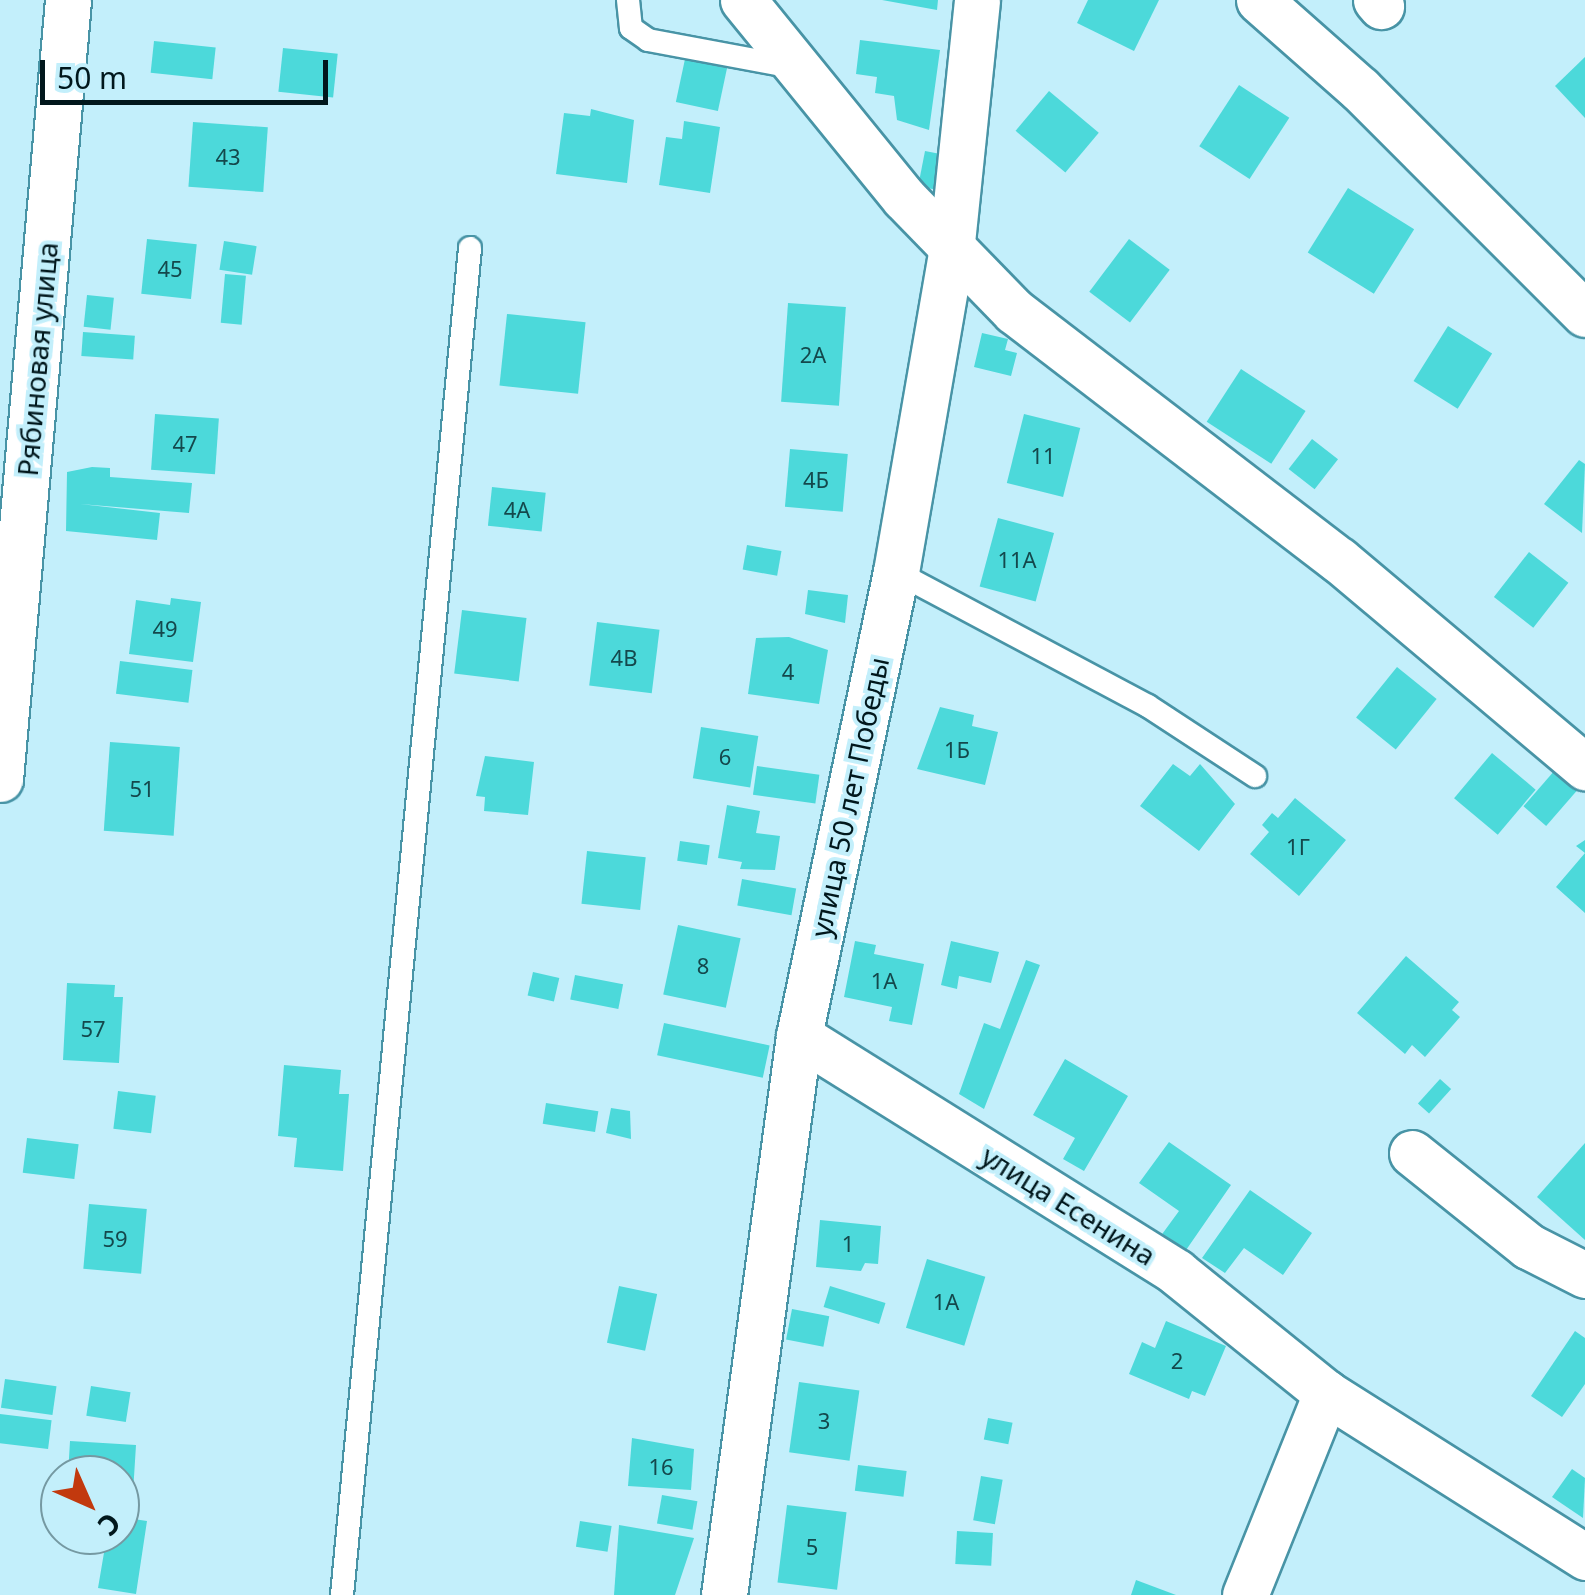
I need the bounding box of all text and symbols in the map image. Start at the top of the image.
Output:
scale bar [45,40,332,102]
text: 50 m [57,57,127,98]
house number: 43 [215,144,241,170]
street label: Рябиновая улица [10,241,64,477]
house number: 45 [157,256,183,282]
house number: 2А [800,342,826,368]
house number: 47 [172,431,198,457]
house number: 11 [1030,443,1056,469]
house number: 4Б [803,467,829,493]
house number: 4А [504,497,530,523]
house number: 11А [997,547,1037,573]
house number: 49 [152,616,178,642]
house number: 4В [611,645,637,671]
street label: улица 50 лет Победы [803,654,895,940]
house number: 4 [782,659,794,685]
house number: 1Б [944,737,970,763]
house number: 6 [719,744,731,770]
house number: 51 [129,776,155,802]
house number: 1Г [1286,834,1310,860]
house number: 8 [697,953,709,979]
house number: 1А [871,968,897,994]
house number: 57 [80,1016,106,1042]
street label: улица Есенина [976,1138,1162,1272]
house number: 59 [102,1226,128,1252]
house number: 1 [842,1231,854,1257]
house number: 1А [933,1289,959,1315]
house number: 2 [1171,1348,1183,1374]
house number: 3 [818,1408,830,1434]
house number: 16 [648,1454,674,1480]
north arrow [40,1455,140,1555]
text: С [90,1505,130,1545]
house number: 5 [806,1534,818,1560]

